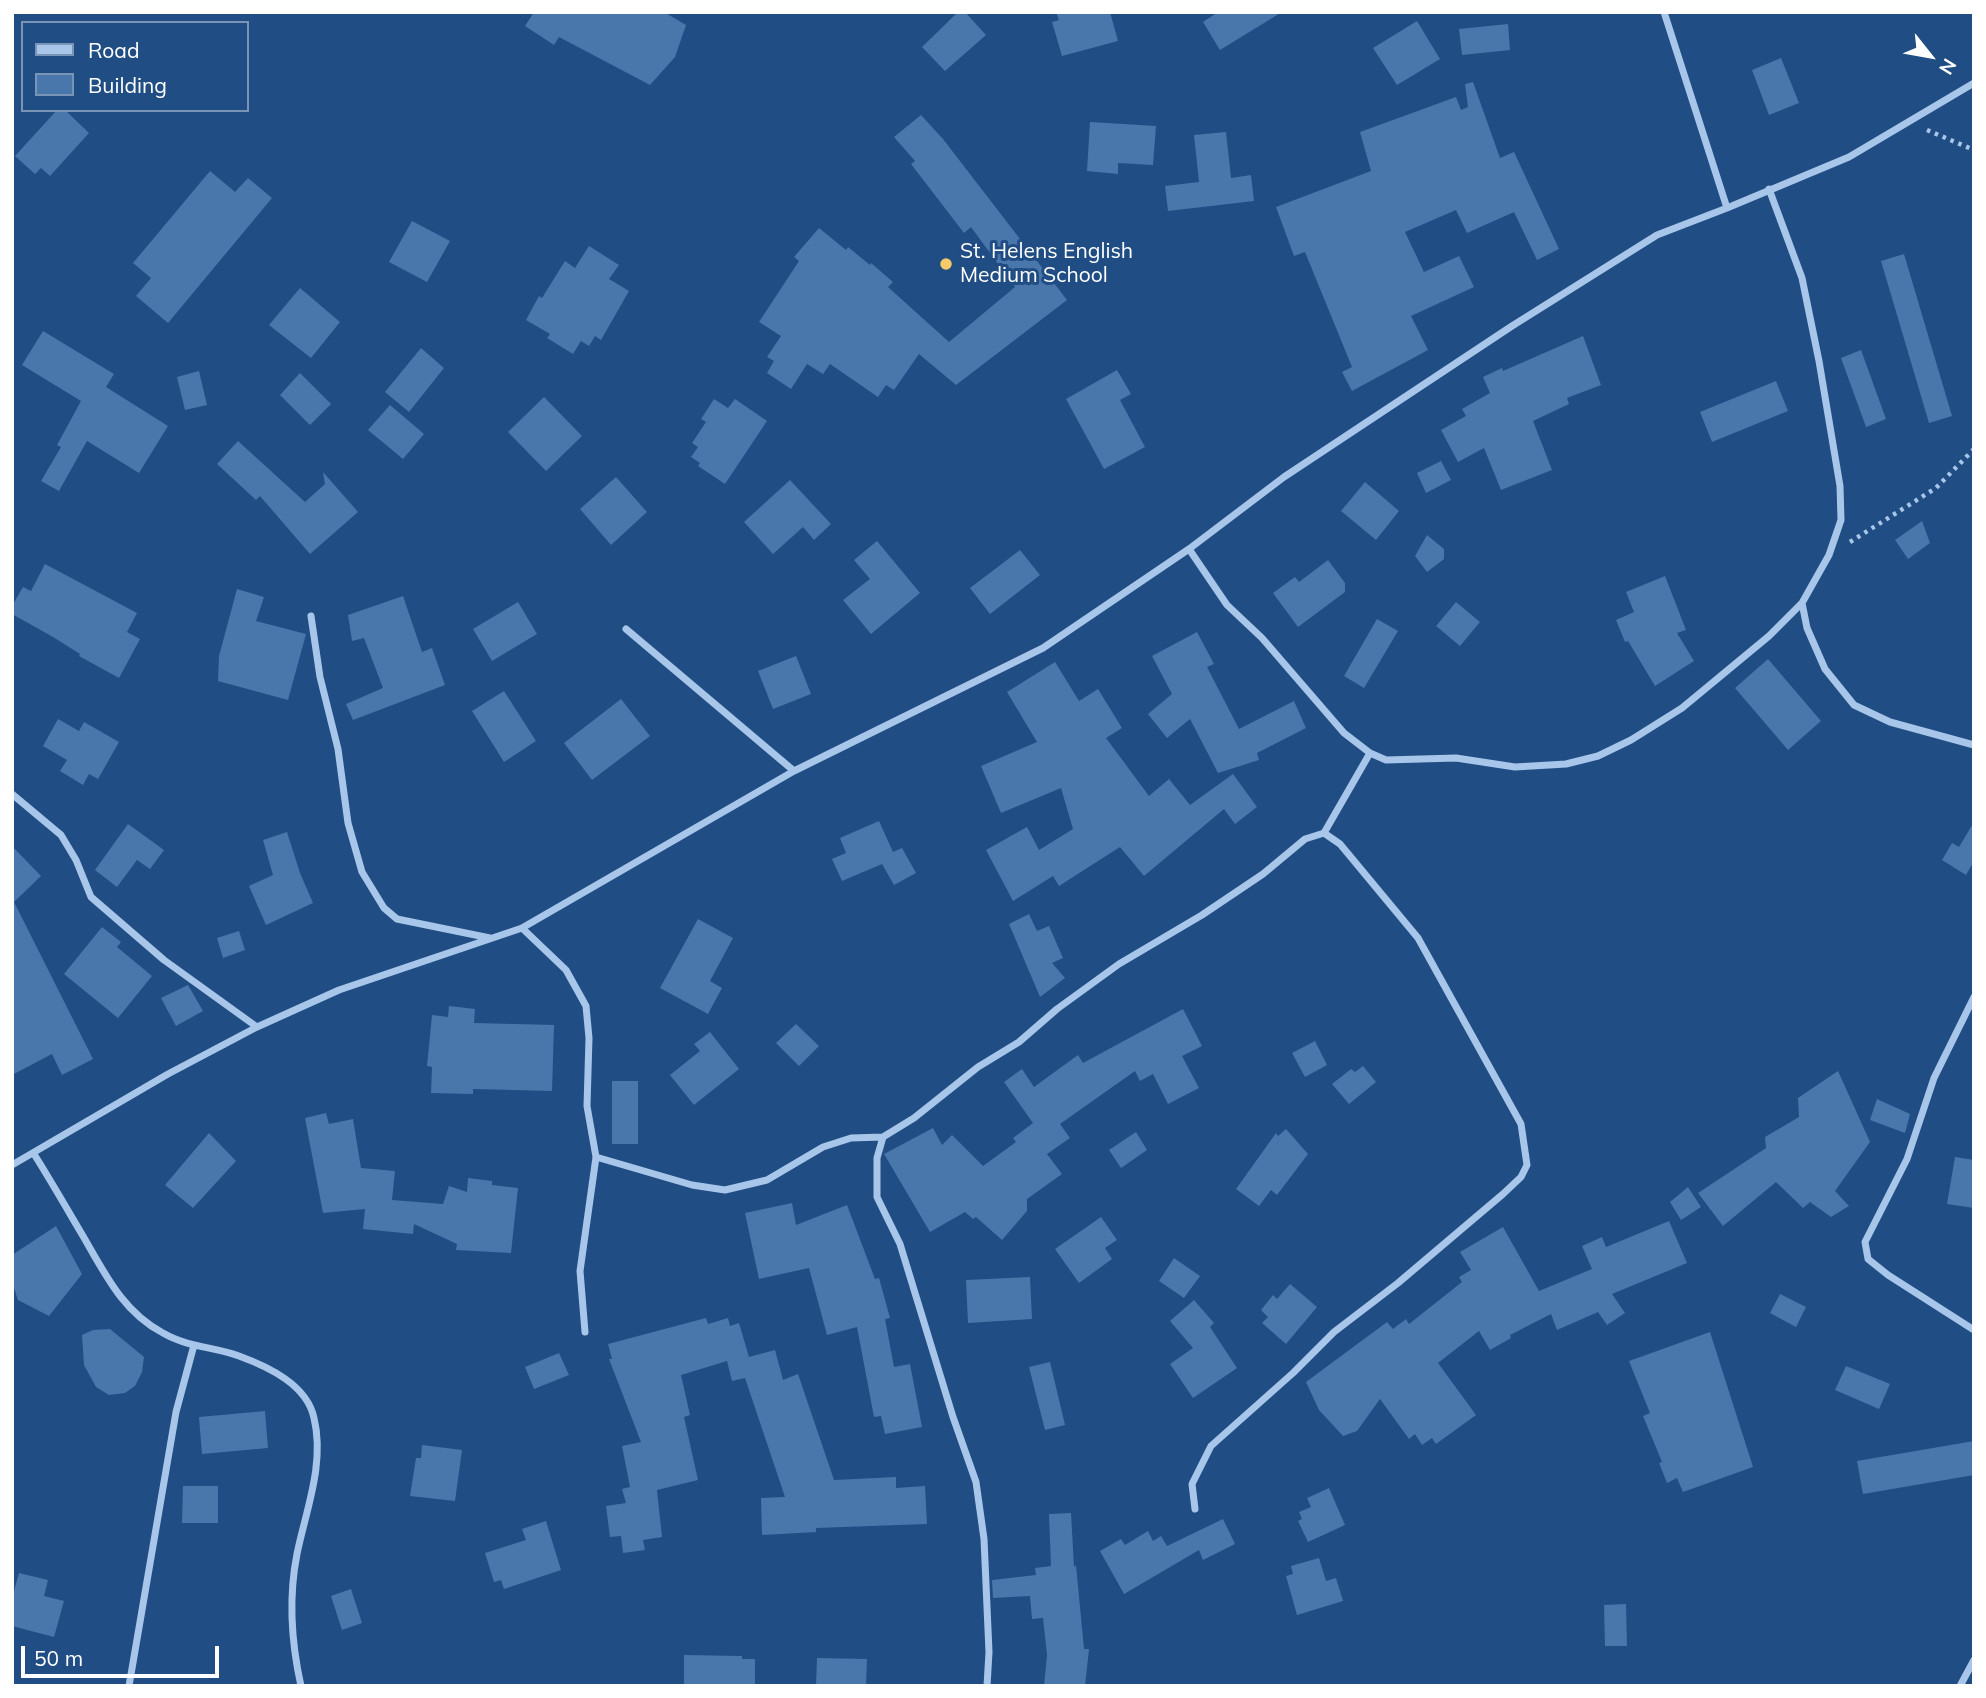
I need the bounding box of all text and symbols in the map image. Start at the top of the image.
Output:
legend [21,21,248,112]
north arrow [1895,21,1965,91]
text: Road [88,37,139,63]
text: N [1934,54,1962,79]
text: Building [88,72,167,98]
place label: St. Helens English Medium School [960,239,1133,289]
marker: St. Helens English Medium School [938,256,954,272]
scale bar [24,1632,222,1676]
text: 50 m [34,1645,83,1671]

